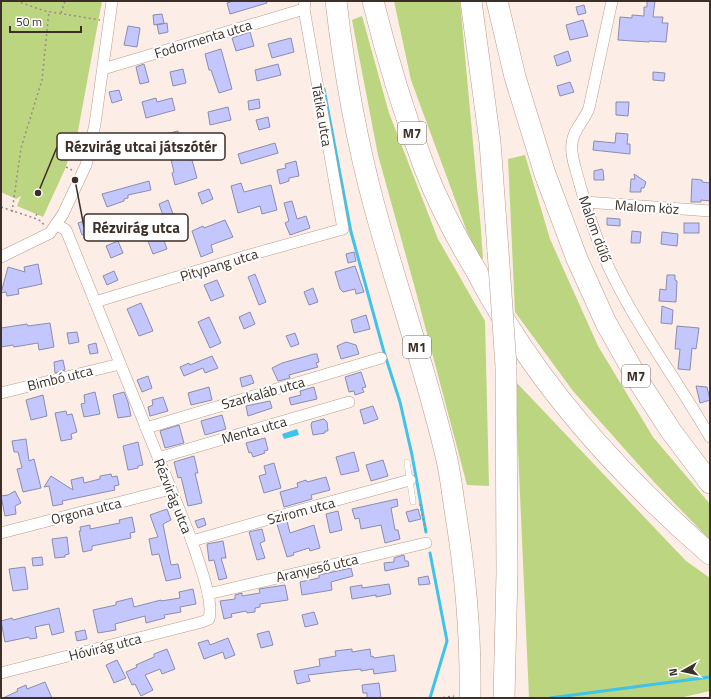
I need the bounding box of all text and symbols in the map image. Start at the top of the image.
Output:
scale bar [10,8,81,34]
text: 50 m [16,12,42,31]
street label: Fodormenta utca [152,14,254,63]
street label: Tátika utca [307,82,338,148]
road number: M7 [398,122,426,144]
callout: Rézvirág utcai játszótér [57,133,225,160]
text: Rézvirág utcai játszótér [65,135,218,158]
street label: Malom dűlő [574,193,617,265]
street label: Malom köz [614,194,680,219]
callout: Rézvirág utca [84,214,188,241]
text: Rézvirág utca [92,216,180,239]
street label: Pitypang utca [177,243,261,286]
road number: M1 [403,336,431,358]
street label: Bimbó utca [25,359,95,396]
road number: M7 [622,365,650,387]
street label: Szarkaláb utca [219,371,307,414]
street label: Menta utca [219,410,289,449]
street label: Rézvirág utca [149,455,198,537]
street label: Szirom utca [265,491,337,530]
street label: Orgona utca [49,492,123,529]
street label: Aranyeső utca [274,548,360,587]
street label: Hóvirág utca [66,627,143,666]
north arrow [663,651,703,691]
text: N [665,668,682,677]

